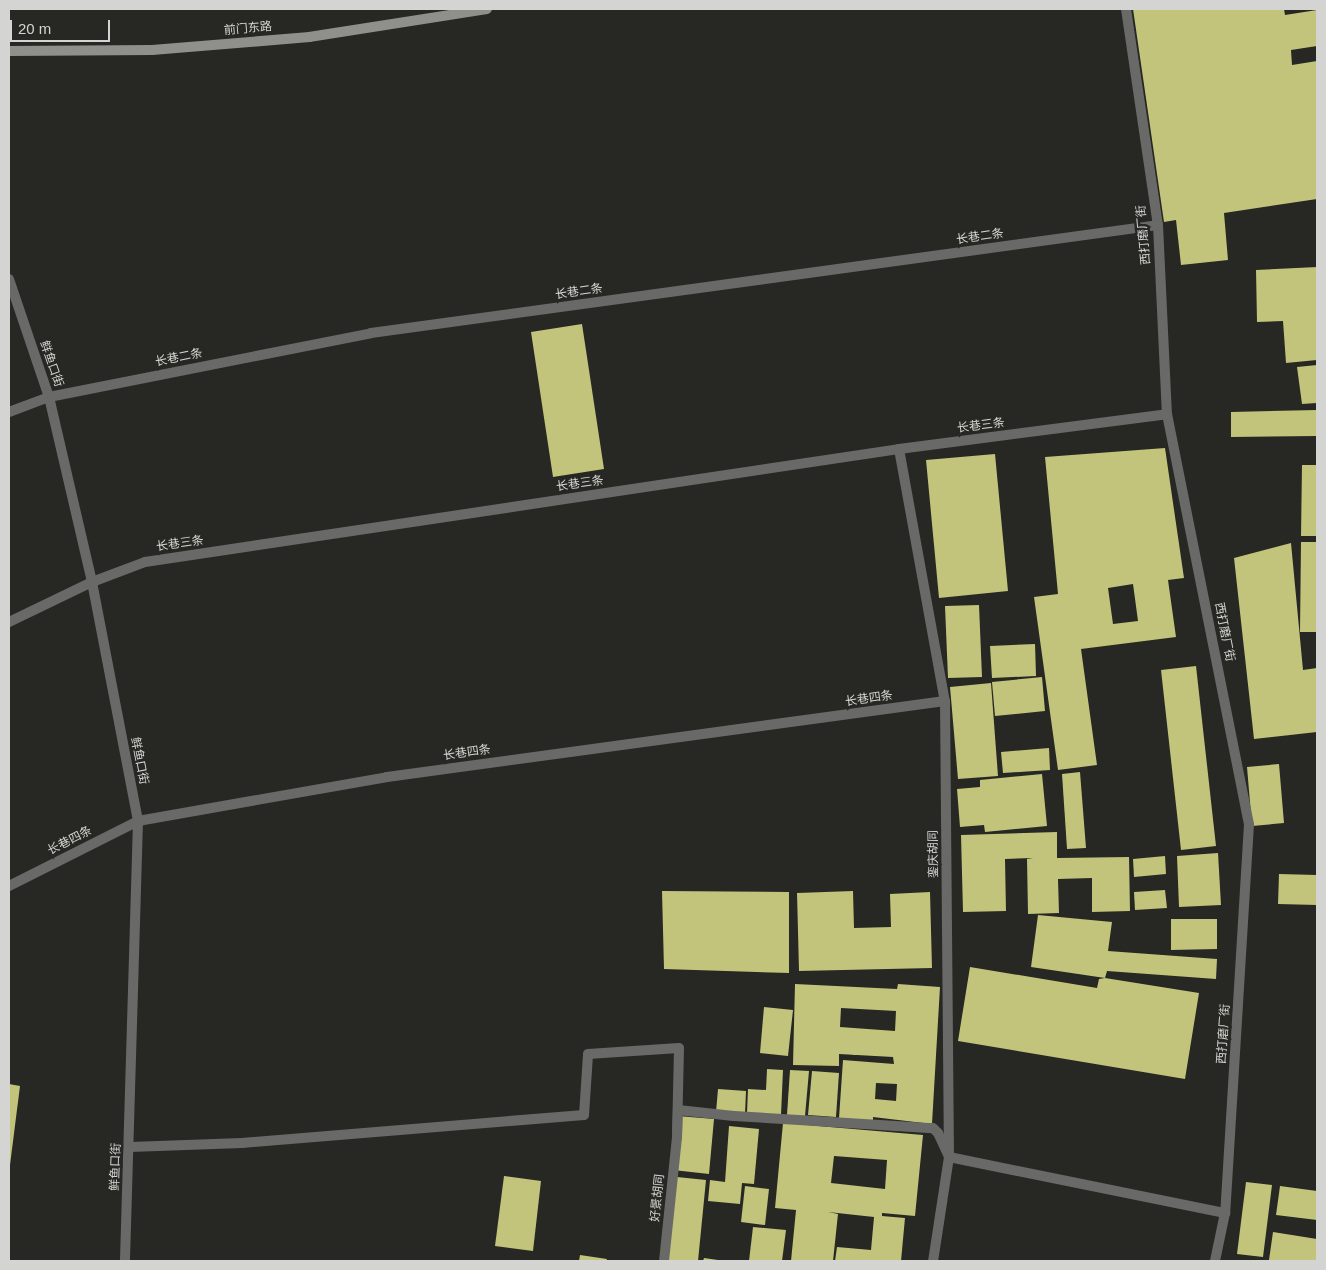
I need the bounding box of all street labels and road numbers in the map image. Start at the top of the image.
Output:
street label: 前门东路 [223,20,273,38]
street label: 西打磨厂街 [1134,204,1154,266]
street label: 长巷二条 [955,227,1005,247]
street label: 长巷二条 [554,282,604,302]
street label: 鲜鱼口街 [36,339,66,389]
street label: 长巷二条 [154,346,204,370]
street label: 长巷三条 [956,416,1006,436]
street label: 长巷三条 [555,474,605,494]
street label: 长巷三条 [155,534,205,554]
street label: 西打磨厂街 [1211,601,1237,663]
street label: 长巷四条 [844,689,894,709]
street label: 鲜鱼口街 [127,736,151,786]
street label: 长巷四条 [442,743,492,763]
street label: 长巷四条 [45,824,95,858]
street label: 銮庆胡同 [926,830,942,878]
street label: 西打磨厂街 [1215,1004,1233,1064]
street label: 鲜鱼口街 [108,1143,124,1191]
street label: 好景胡同 [648,1173,668,1223]

